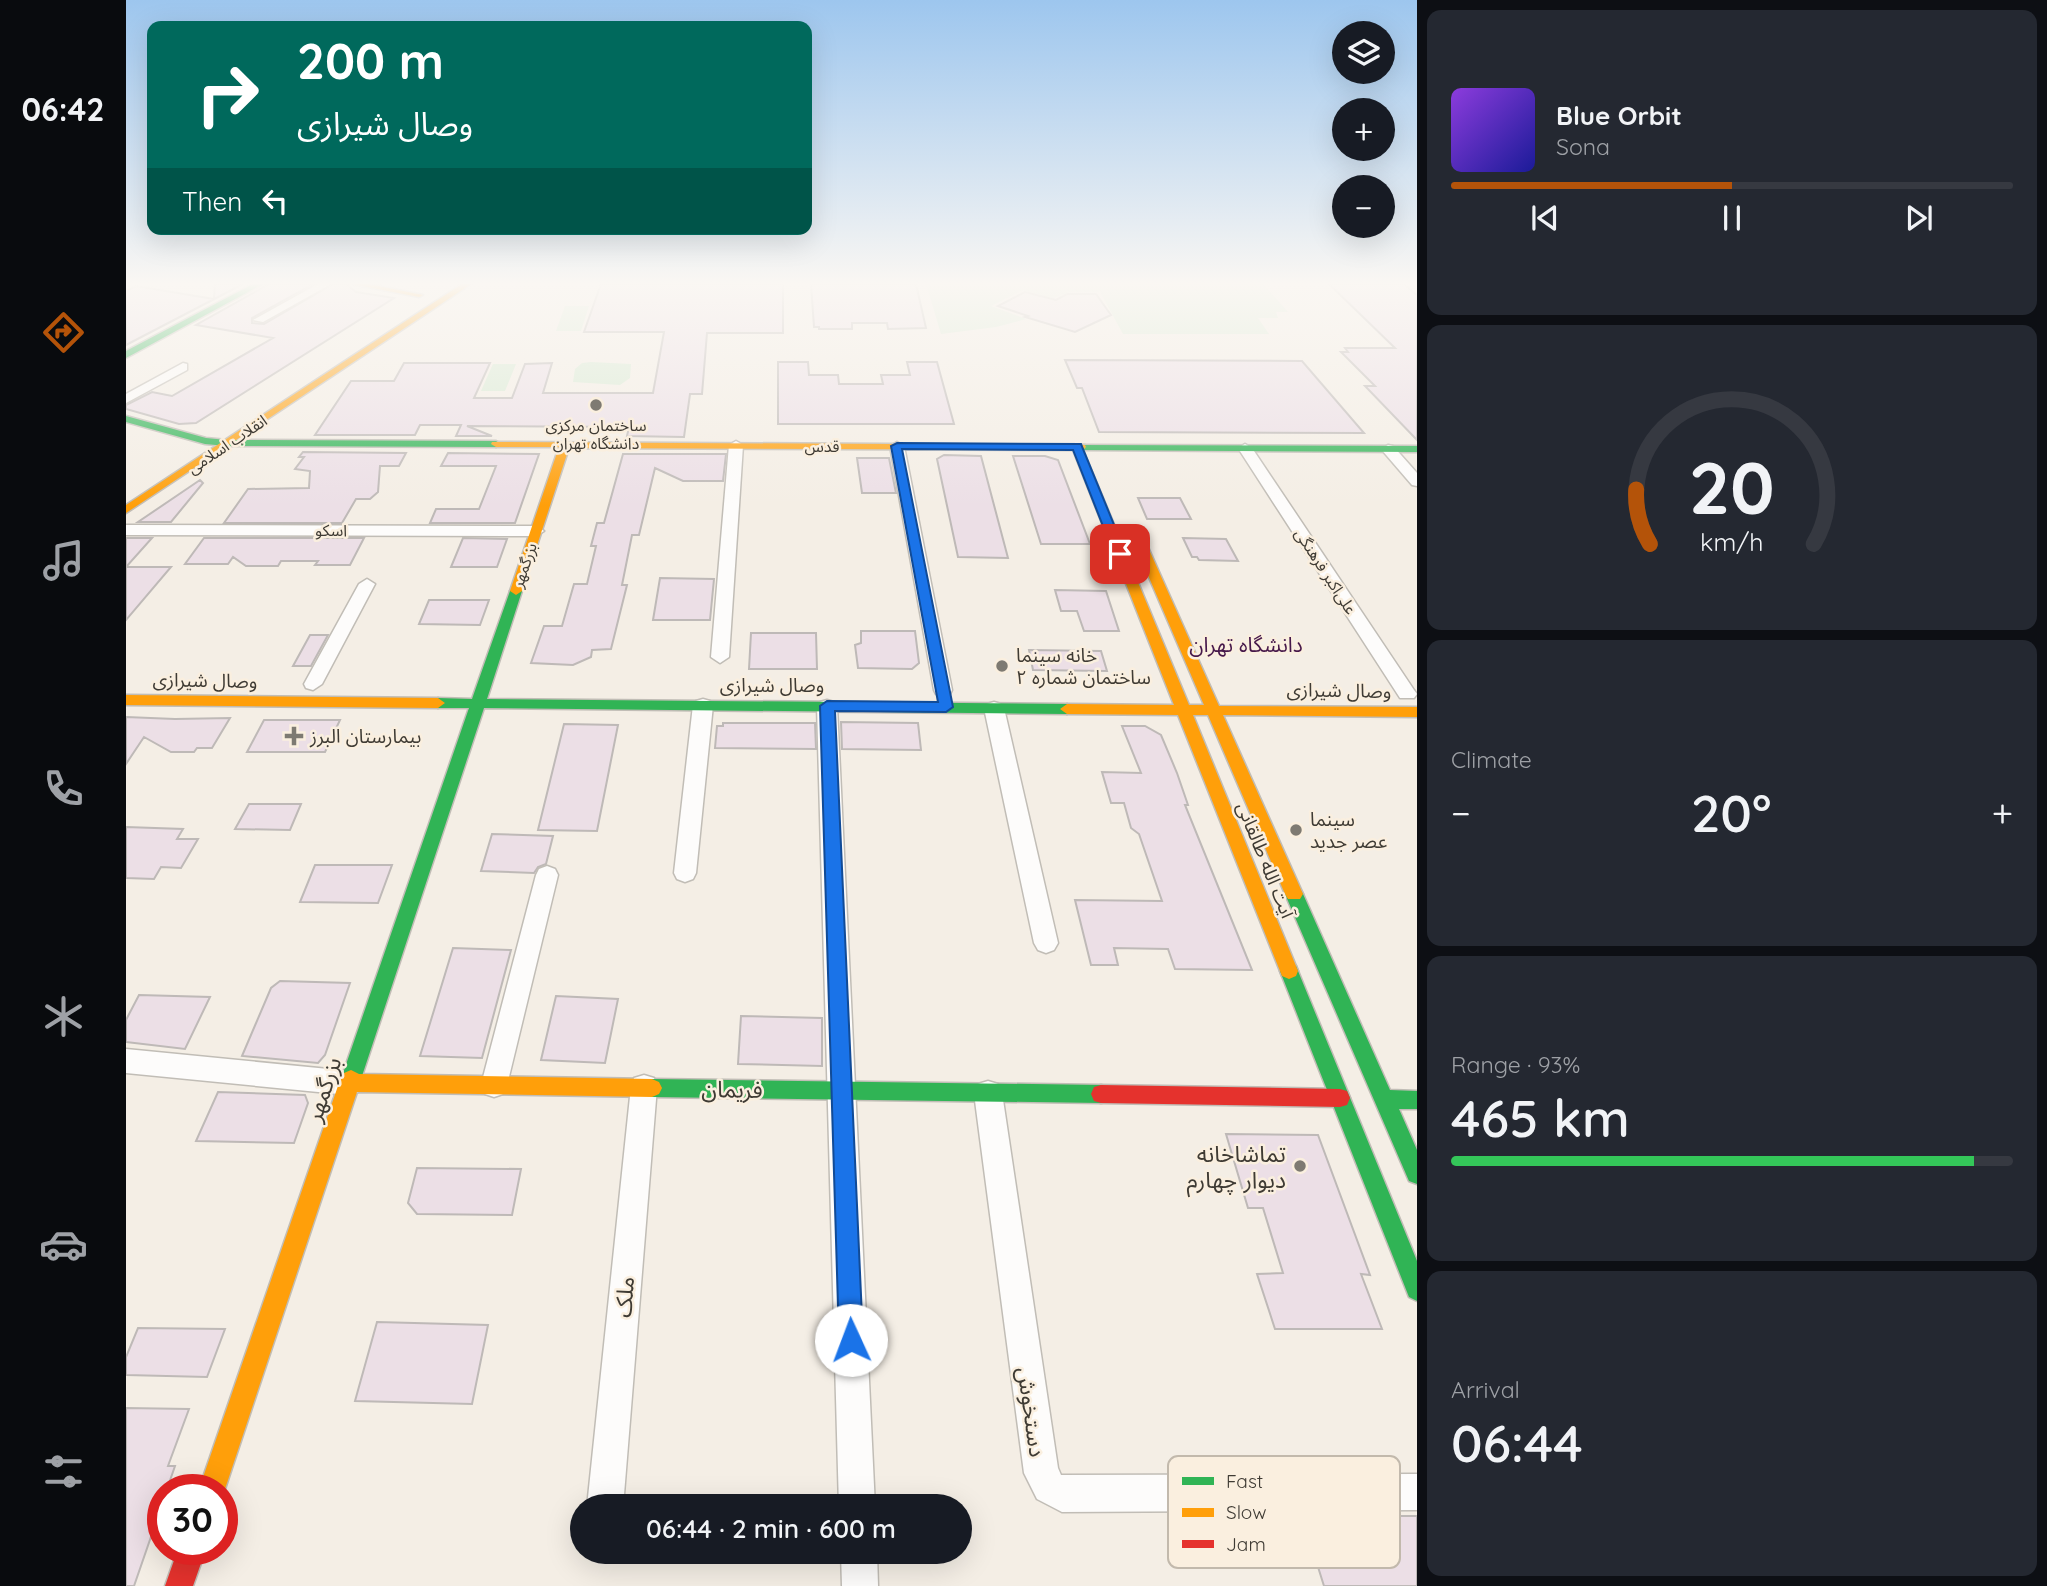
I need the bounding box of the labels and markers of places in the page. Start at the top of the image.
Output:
marker: ساختمان مرکزی دانشگاه تهران [588,397,604,413]
place label: ساختمان مرکزی دانشگاه تهران [545,415,647,453]
pin [1090,524,1150,584]
place label: خانه سینما ساختمان شماره ۲ [1016,643,1151,689]
marker: خانه سینما ساختمان شماره ۲ [994,658,1010,674]
place label: بیمارستان البرز [309,724,421,748]
marker: بیمارستان البرز [284,726,304,746]
place label: سینما عصر جدید [1310,807,1387,853]
marker: سینما عصر جدید [1288,822,1304,838]
place label: تماشاخانه دیوار چهارم [1187,1139,1286,1198]
marker: تماشاخانه دیوار چهارم [1292,1158,1308,1174]

